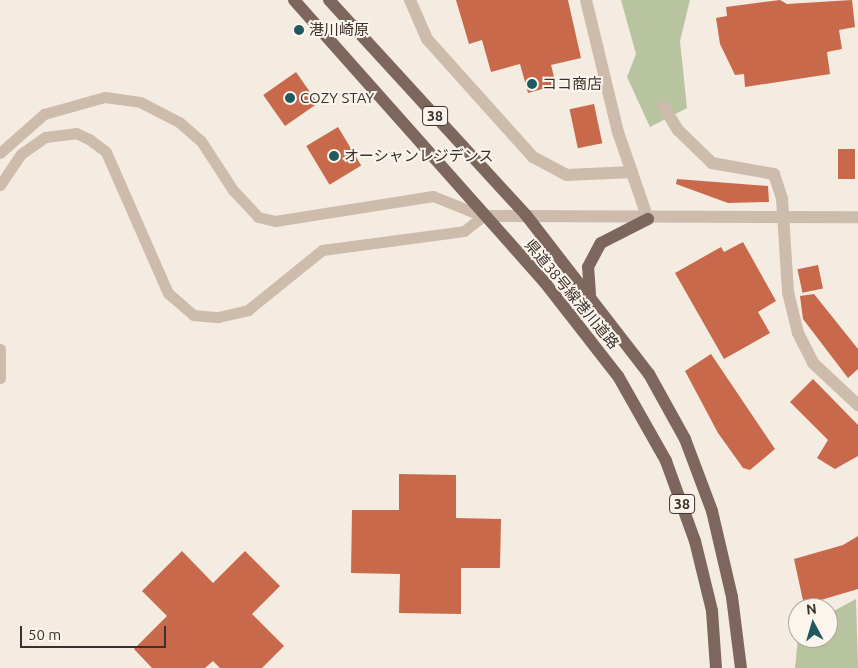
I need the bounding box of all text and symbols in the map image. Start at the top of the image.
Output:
place label: 港川崎原 [309,21,369,39]
marker: 港川崎原 [293,24,305,36]
place label: ココ商店 [542,75,602,93]
marker: ココ商店 [526,78,538,90]
place label: COZY STAY [300,89,374,107]
marker: COZY STAY [284,92,296,104]
road number: 38 [421,104,449,128]
place label: オーシャンレジデンス [344,147,494,165]
marker: オーシャンレジデンス [328,150,340,162]
street label: 県道38号線港川道路 [521,236,623,352]
road number: 38 [668,492,696,516]
north arrow [788,598,838,648]
text: N [805,601,818,618]
scale bar [22,616,169,648]
text: 50 m [28,626,61,643]

